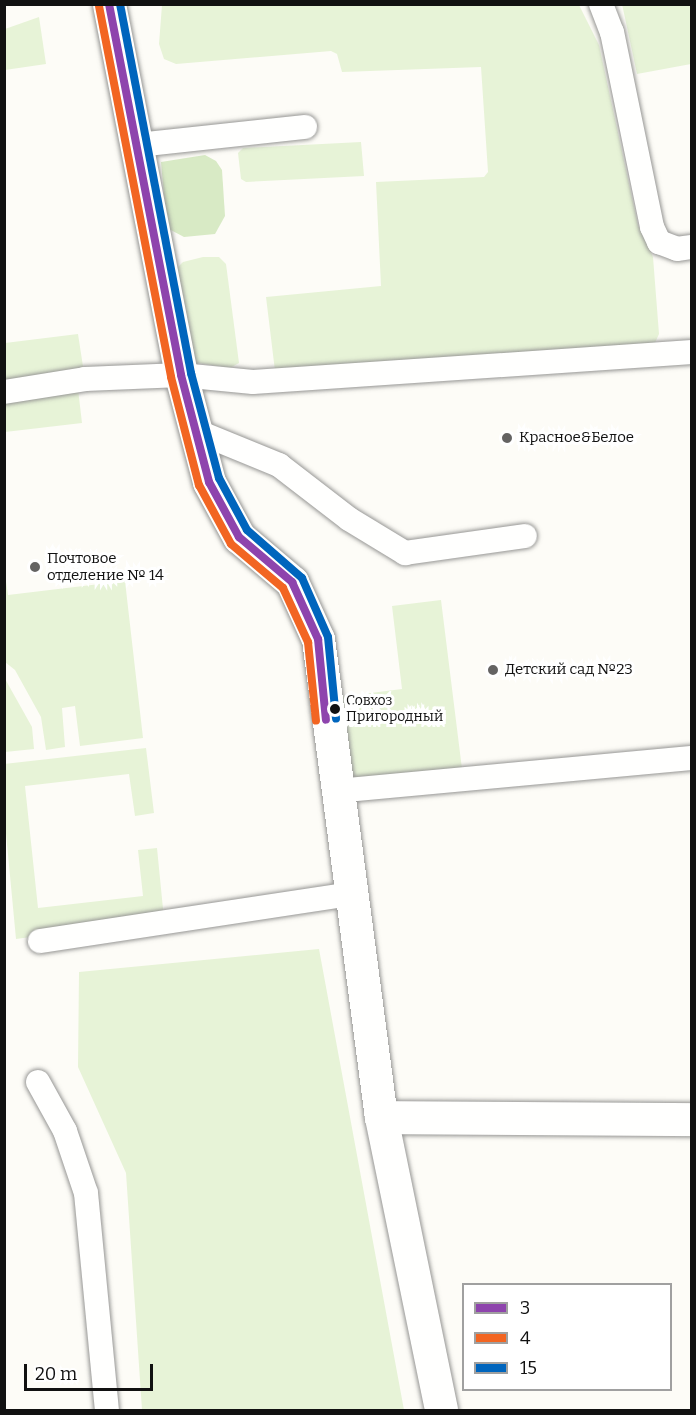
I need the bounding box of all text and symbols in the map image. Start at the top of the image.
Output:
place label: Красное&Белое [519,429,634,447]
marker: Красное&Белое [500,431,514,445]
place label: Почтовое отделение № 14 [47,549,164,584]
marker: Почтовое отделение № 14 [28,560,42,574]
place label: Детский сад №23 [505,661,633,679]
marker: Детский сад №23 [486,663,500,677]
place label: Совхоз Пригородный [346,693,443,726]
marker: Совхоз Пригородный [329,703,341,715]
legend [462,1283,672,1391]
text: 3 [520,1297,530,1319]
text: 4 [520,1327,531,1349]
scale bar [27,1352,156,1390]
text: 15 [520,1357,537,1379]
text: 20 m [35,1363,77,1385]

